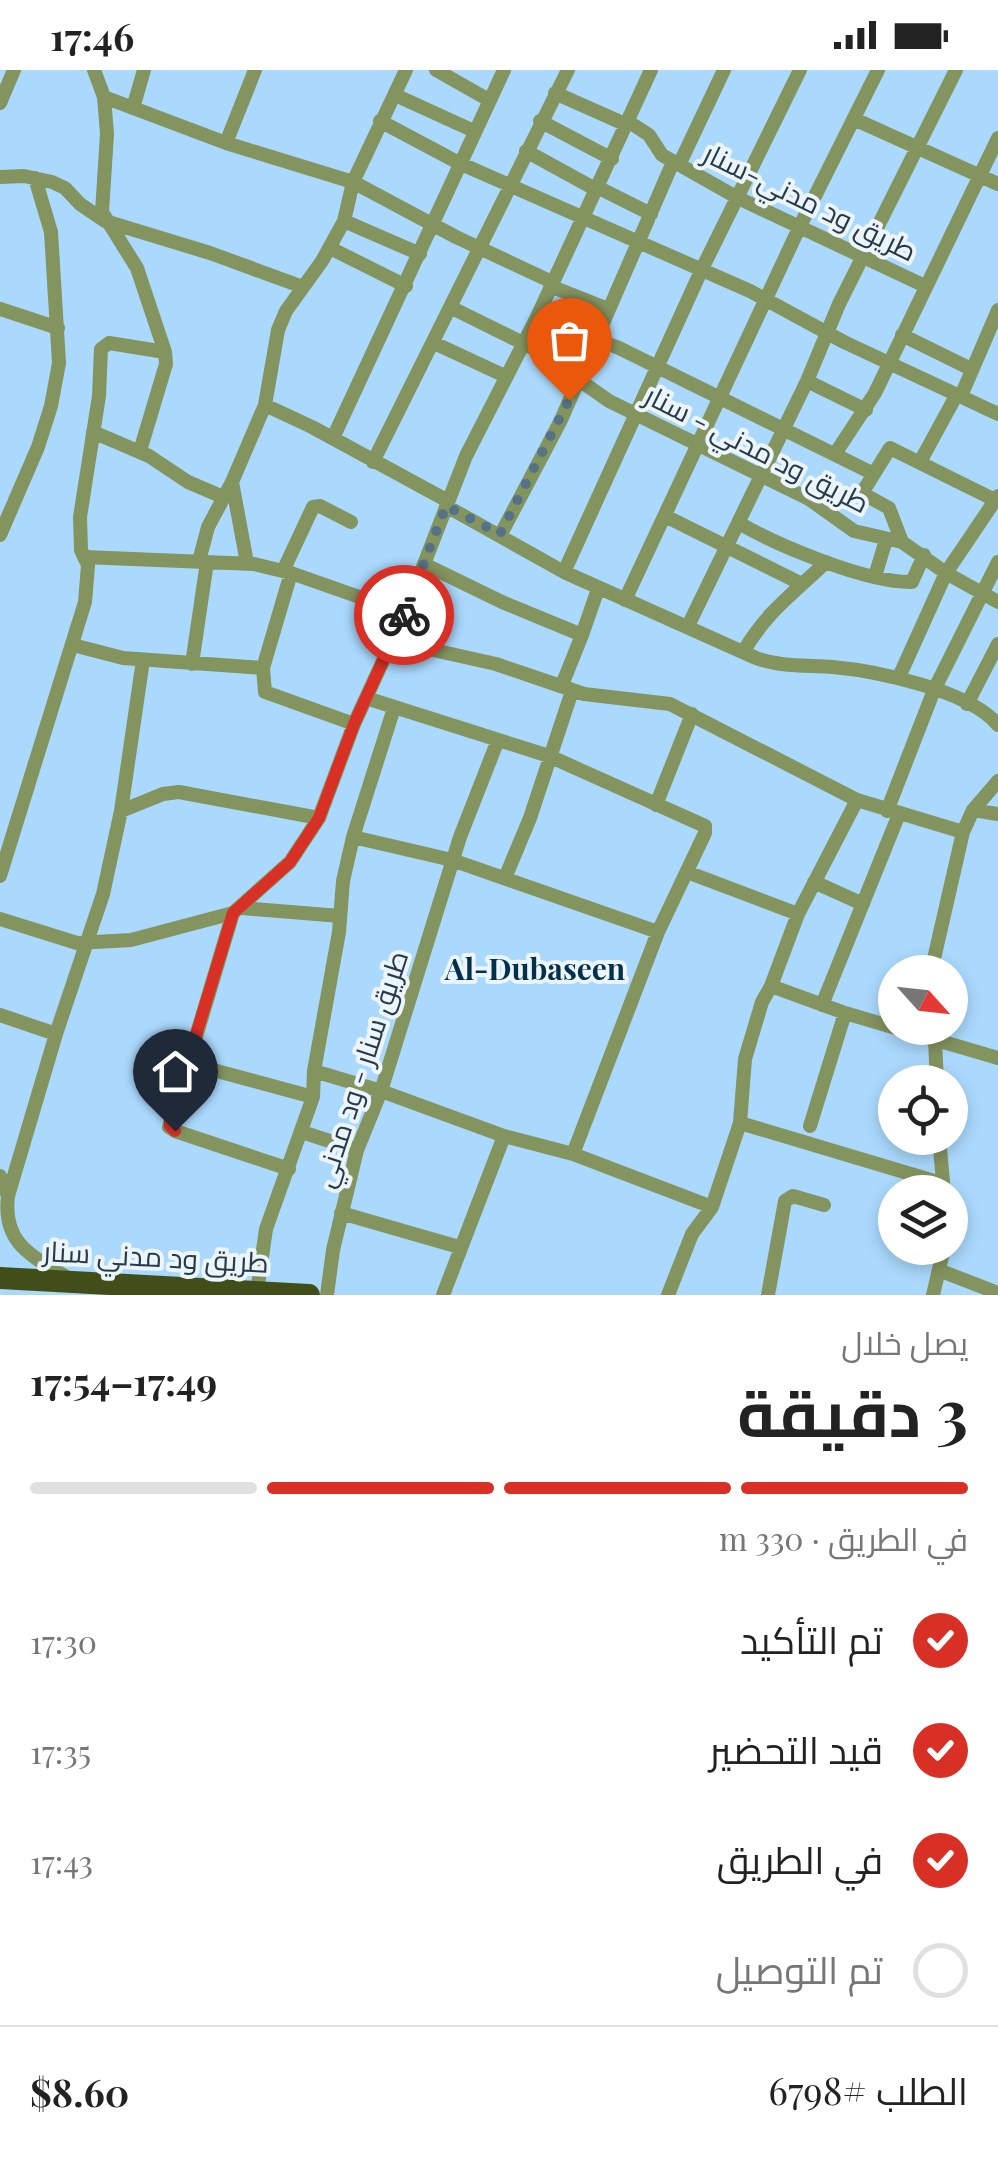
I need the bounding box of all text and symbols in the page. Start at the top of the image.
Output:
text: 17:46 [50,10,134,61]
street label: طريق ود مدني-سنار [694,132,923,273]
pin [527,298,612,401]
icon: bag [542,313,597,368]
street label: طريق ود مدني - سنار [635,374,876,525]
courier [354,565,454,665]
icon: bike [377,588,432,643]
street label: طريق سنار - ود مدني [304,945,420,1193]
district label: Al-Dubaseen [444,948,626,988]
north arrow [878,955,968,1045]
map controls [878,955,968,1265]
pin [133,1029,218,1132]
icon: home [148,1044,203,1099]
button: locate [878,1065,968,1155]
button: layers [878,1175,968,1265]
street label: طريق ود مدني سنار [40,1231,270,1285]
text: يصل خلال [841,1320,968,1363]
text: 17:49–17:54 [30,1355,217,1406]
text: 3 دقيقة [737,1367,968,1453]
text: في الطريق · 330 m [719,1516,968,1559]
text: تم التأكيد [740,1613,883,1664]
icon: check [913,1613,968,1668]
text: 17:30 [30,1619,97,1662]
text: قيد التحضير [709,1723,883,1774]
icon: check [913,1723,968,1778]
text: 17:35 [30,1729,91,1772]
text: في الطريق [717,1833,883,1884]
icon: check [913,1833,968,1888]
text: 17:43 [30,1839,93,1882]
text: تم التوصيل [716,1943,883,1994]
text: الطلب #6798 [768,2064,968,2115]
text: $8.60 [30,2066,129,2117]

